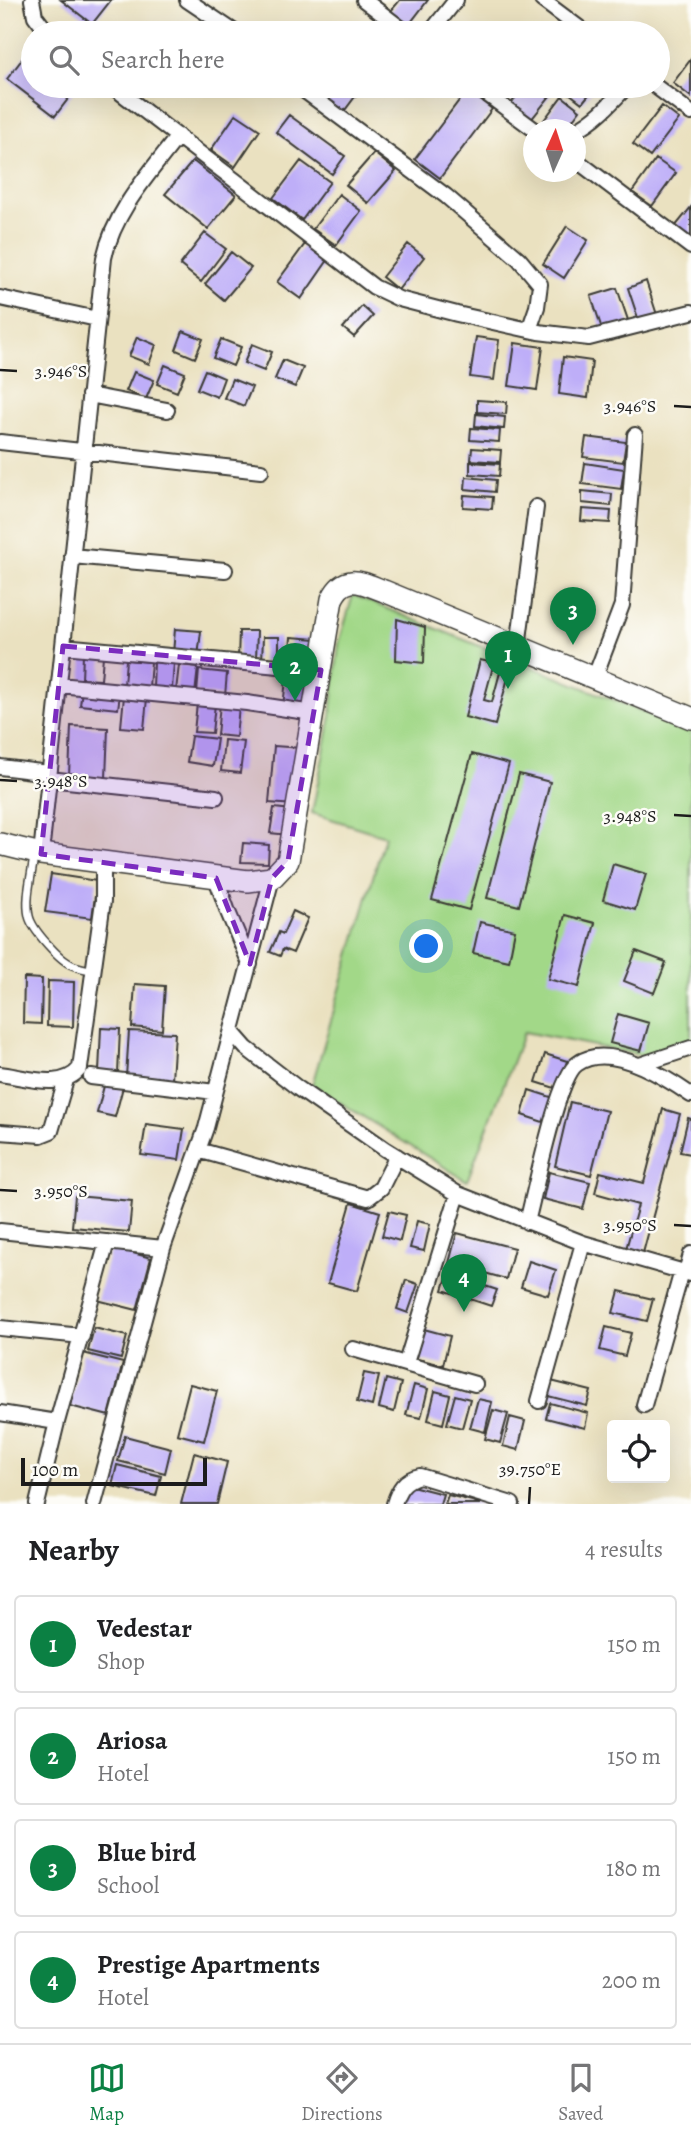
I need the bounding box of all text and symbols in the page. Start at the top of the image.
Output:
search box [21,21,670,98]
icon: search [45,41,83,79]
text: Search here [101,42,225,77]
north arrow [523,119,586,182]
text: 3.946°S [35,359,87,383]
text: 3.946°S [604,394,656,418]
pin: 3 [550,587,596,645]
pin: 1 [485,631,531,689]
pin: 2 [272,643,318,701]
text: 3.948°S [34,769,88,793]
text: 3.948°S [603,804,657,828]
your location [409,929,443,963]
text: 3.950°S [34,1179,88,1203]
text: 3.950°S [603,1213,657,1237]
pin: 4 [441,1254,487,1312]
map controls [607,1420,670,1483]
button: locate [607,1420,670,1483]
scale bar [21,1455,206,1487]
text: 100 m [32,1457,78,1483]
text: 39.750°E [499,1457,561,1481]
text: Nearby [28,1530,119,1570]
text: 4 results [585,1534,663,1565]
text: Vedestar [97,1611,192,1646]
text: 1 [49,1629,57,1660]
text: 150 m [607,1629,661,1660]
text: Shop [97,1646,145,1677]
text: Ariosa [97,1723,168,1758]
text: 2 [47,1741,59,1772]
text: 150 m [607,1741,661,1772]
text: Hotel [97,1758,149,1789]
text: Blue bird [97,1835,196,1870]
text: 3 [48,1853,58,1884]
text: 180 m [606,1853,661,1884]
text: School [97,1870,159,1901]
text: Prestige Apartments [97,1947,320,1982]
text: 4 [48,1965,58,1996]
text: 200 m [602,1965,661,1996]
text: Hotel [97,1982,149,2013]
tab: Map [88,2059,126,2127]
tab: Directions [301,2059,383,2127]
tab: Saved [558,2059,603,2127]

